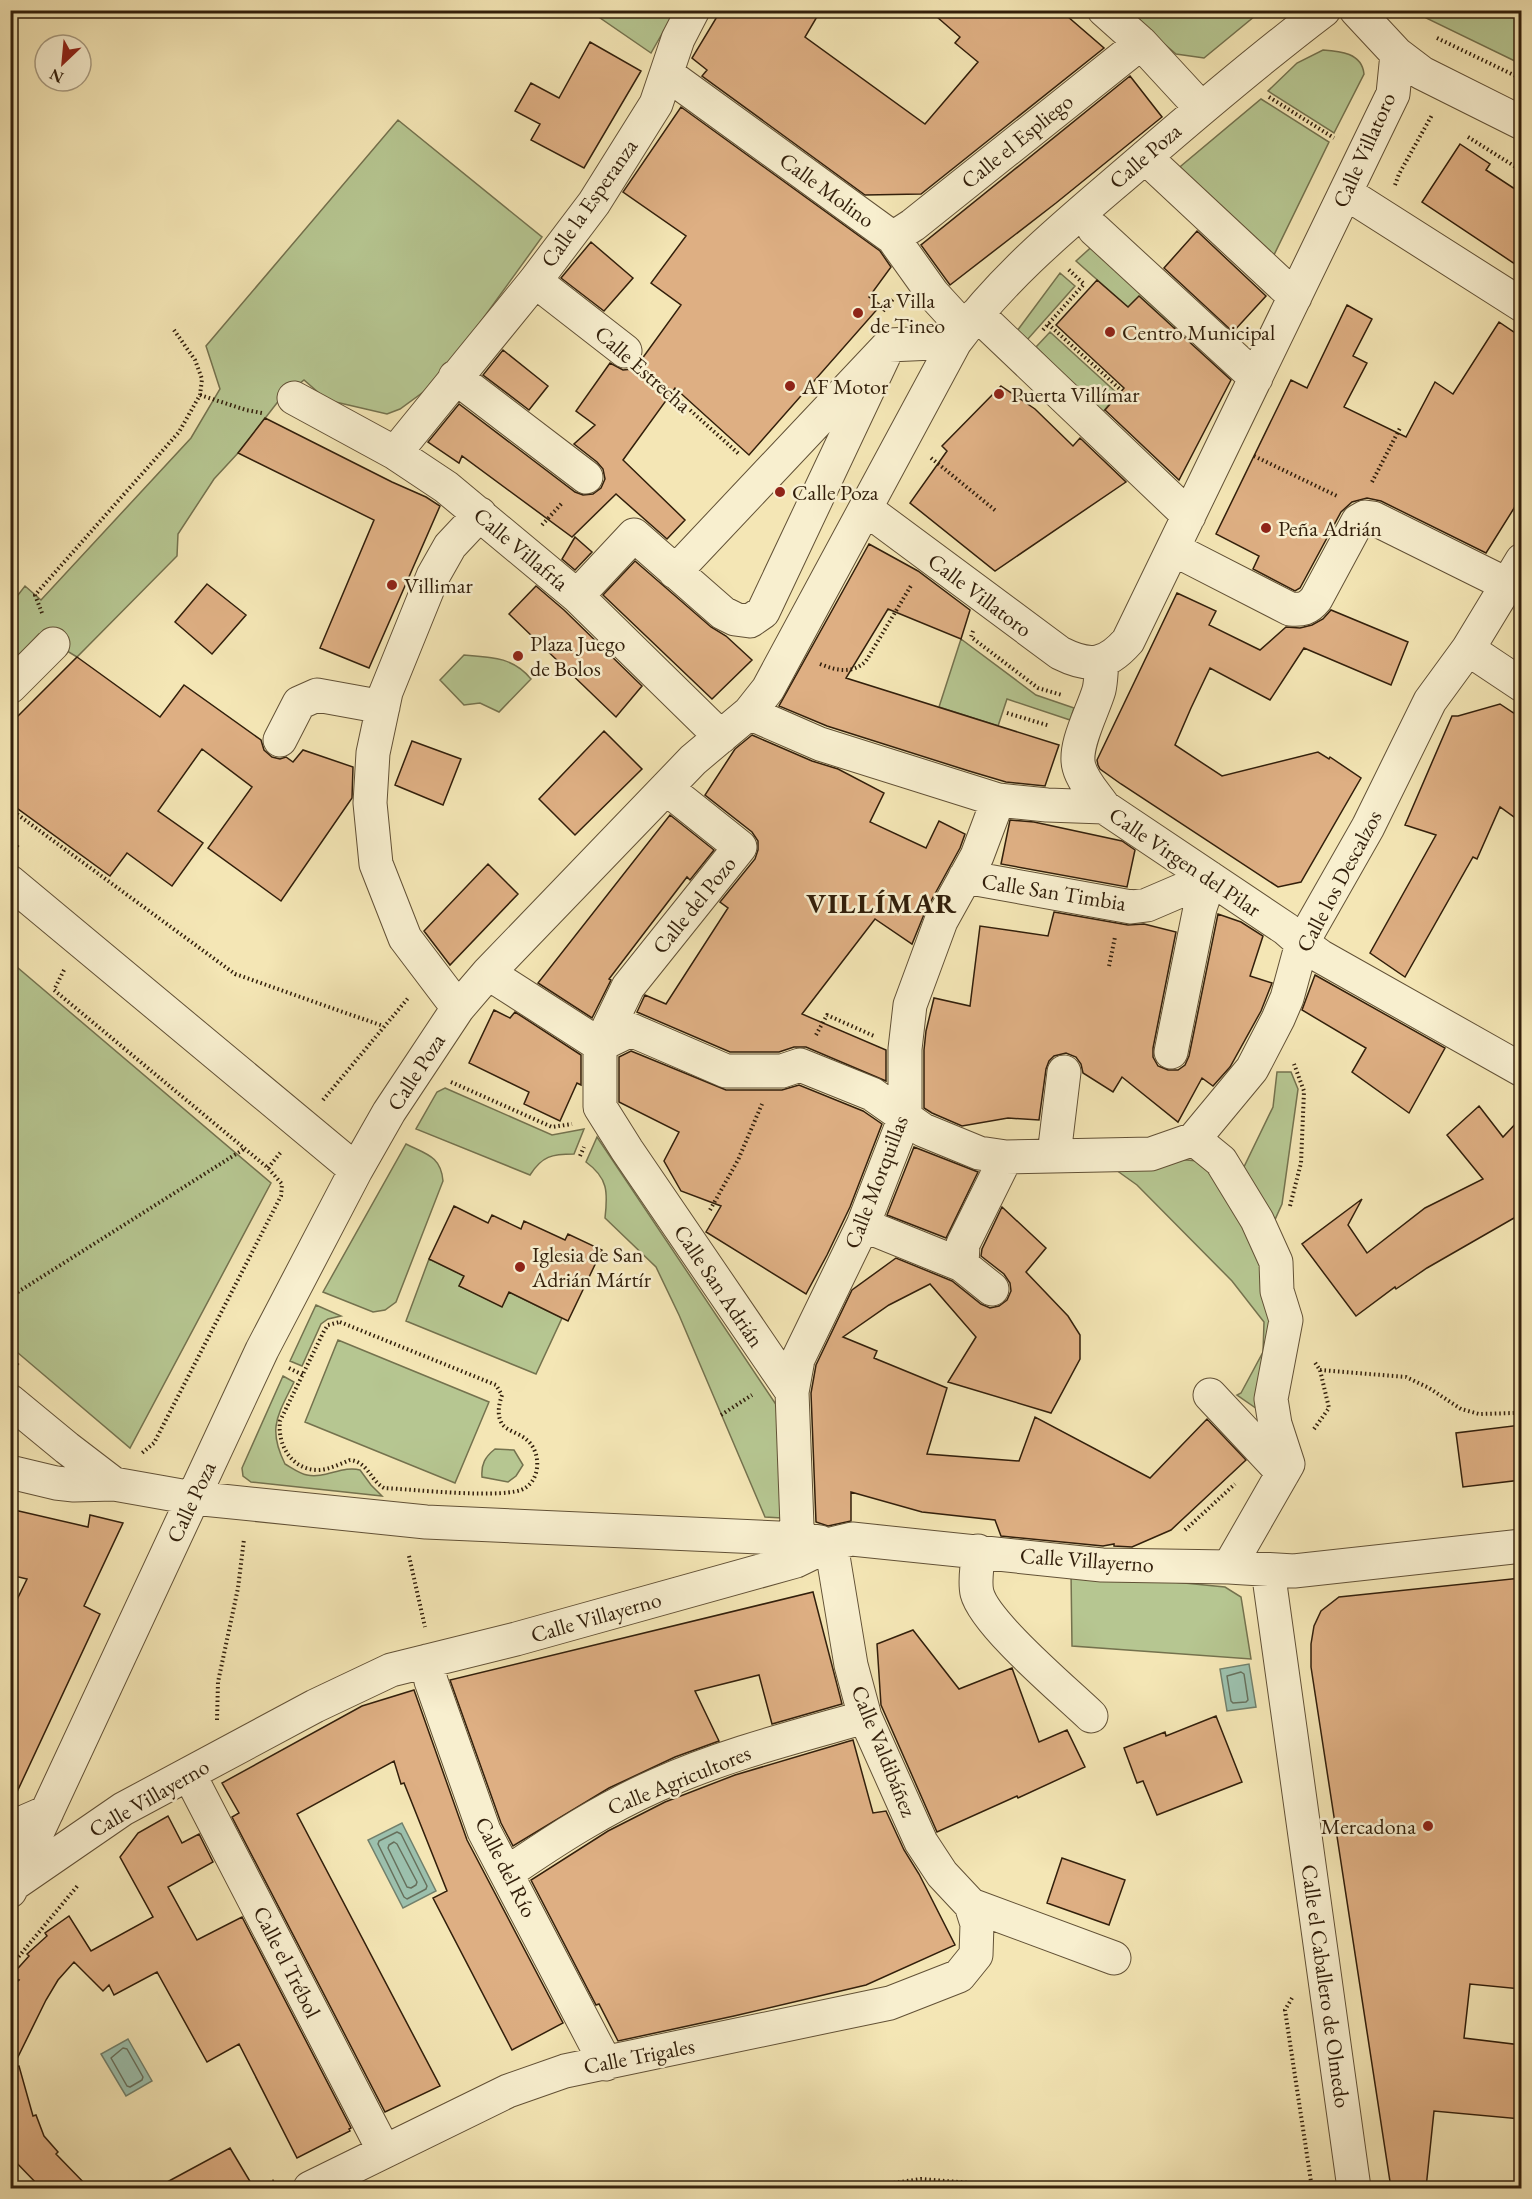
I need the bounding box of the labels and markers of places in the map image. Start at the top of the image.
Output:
place label: La Villa de Tineo [870,286,945,340]
marker: La Villa de Tineo [851,306,865,320]
place label: Centro Municipal [1122,318,1275,347]
marker: Centro Municipal [1103,325,1117,339]
place label: AF Motor [801,372,889,401]
marker: AF Motor [783,379,797,393]
place label: Puerta Villímar [1011,380,1140,409]
marker: Puerta Villímar [992,387,1006,401]
place label: Calle Poza [792,478,879,507]
marker: Calle Poza [773,485,787,499]
place label: Peña Adrián [1278,514,1382,543]
marker: Peña Adrián [1259,521,1273,535]
place label: Villimar [404,571,474,600]
marker: Villimar [385,578,399,592]
place label: Plaza Juego de Bolos [530,629,625,683]
marker: Plaza Juego de Bolos [511,649,525,663]
place label: Iglesia de San Adrián Mártír [531,1240,652,1294]
marker: Iglesia de San Adrián Mártír [513,1260,527,1274]
place label: Mercadona [1321,1812,1416,1841]
marker: Mercadona [1421,1819,1435,1833]

